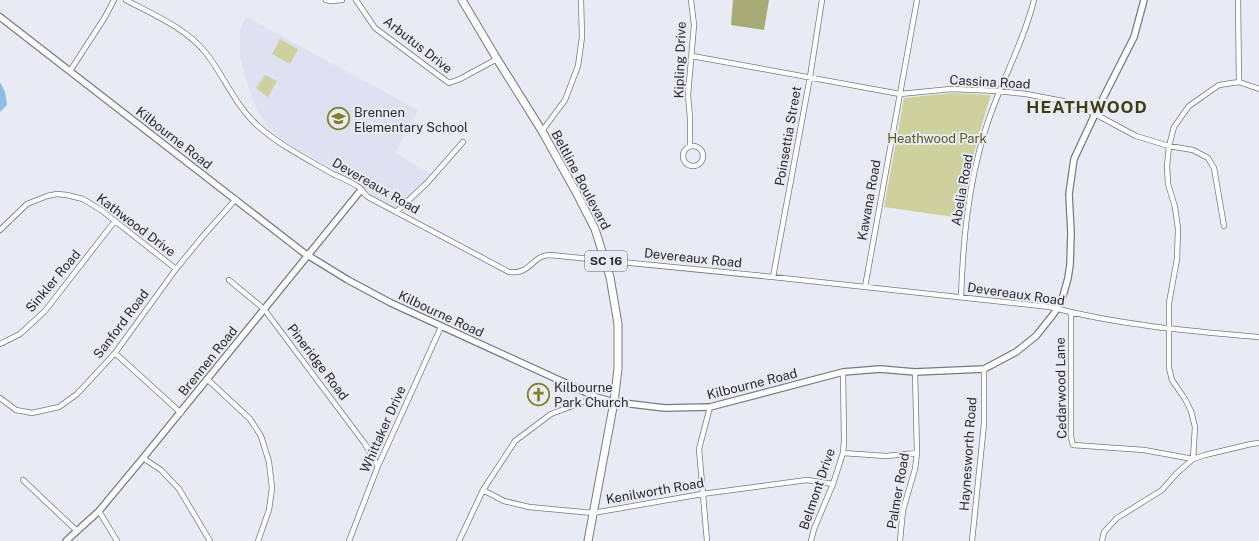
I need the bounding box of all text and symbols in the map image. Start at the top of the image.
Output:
street label: Arbutus Drive [381,14,455,76]
street label: Kipling Drive [671,21,689,99]
street label: Cassina Road [949,72,1031,92]
street label: Poinsettia Street [772,85,804,187]
district label: HEATHWOOD [1026,97,1148,117]
street label: Kilbourne Road [133,104,215,172]
place label: Brennen Elementary School [354,105,468,135]
school or university icon: Brennen Elementary School [325,106,351,132]
street label: Beltline Boulevard [548,128,614,232]
park label: Heathwood Park [887,131,987,146]
street label: Abelia Road [948,153,976,227]
street label: Devereaux Road [330,155,422,217]
street label: Kawana Road [855,159,883,241]
street label: Kathwood Drive [94,191,178,259]
street label: Devereaux Road [643,245,743,271]
street label: Sinkler Road [23,247,83,315]
road number: SC 16 [585,251,627,271]
street label: Devereaux Road [966,280,1066,308]
street label: Sanford Road [90,287,152,361]
street label: Kilbourne Road [396,288,486,340]
street label: Pineridge Road [284,321,352,403]
street label: Brennen Road [175,323,241,399]
street label: Cedarwood Lane [1053,337,1069,439]
street label: Kilbourne Road [705,366,799,402]
place label: Kilbourne Park Church [554,380,628,410]
church icon: Kilbourne Park Church [526,381,552,407]
street label: Whittaker Drive [357,383,409,475]
street label: Haynesworth Road [957,397,979,511]
street label: Belmont Drive [796,446,838,532]
street label: Palmer Road [884,452,912,530]
street label: Kenilworth Road [605,475,705,507]

